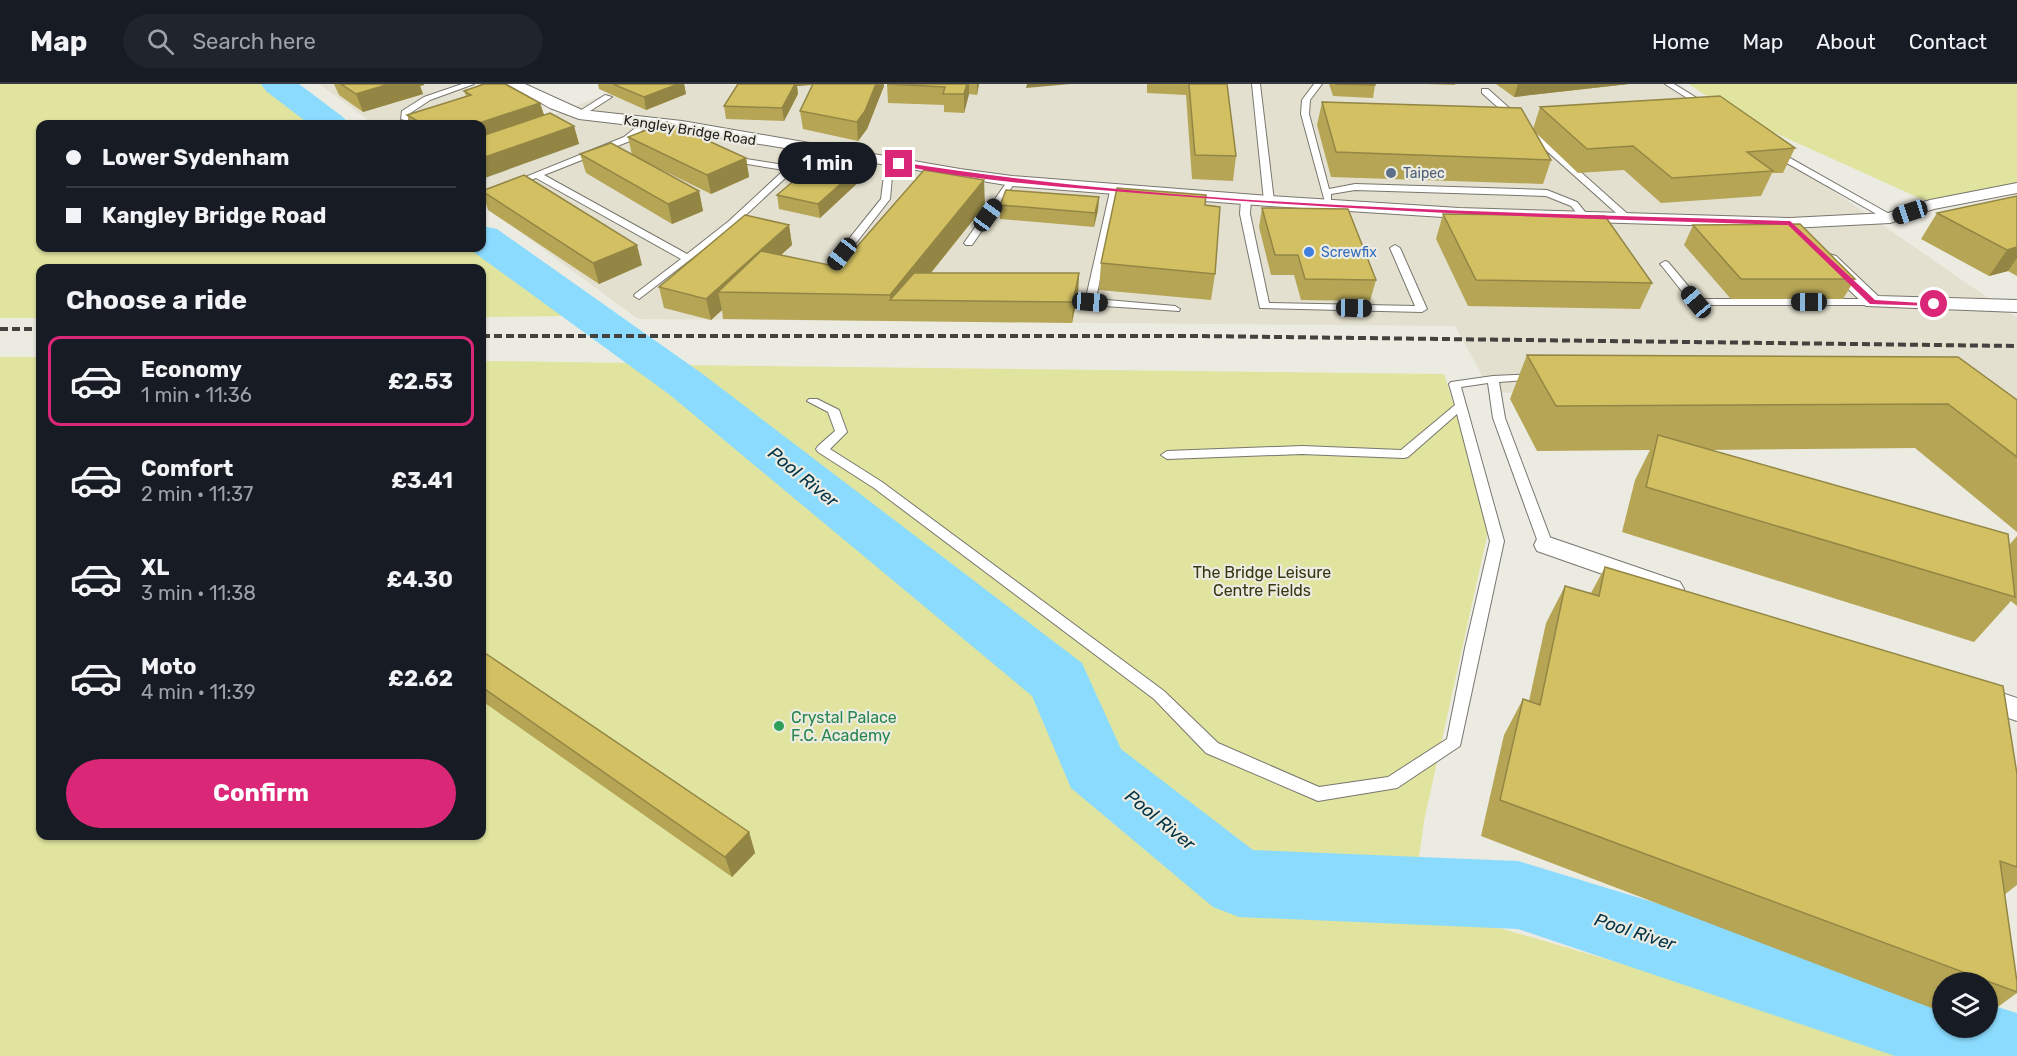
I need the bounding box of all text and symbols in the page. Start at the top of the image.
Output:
search box [123,14,543,68]
text: Map [30,25,87,58]
icon: search [144,25,177,58]
text: Search here [192,28,316,55]
text: Home [1652,29,1709,54]
text: Map [1742,29,1783,54]
text: About [1816,29,1876,54]
text: Contact [1909,29,1987,54]
street label: Kangley Bridge Road [622,112,757,149]
callout: 1 min [779,143,878,185]
text: Lower Sydenham [102,144,289,171]
route end [885,150,912,177]
text: 1 min [802,151,853,175]
place label: Taipec [1403,165,1445,182]
marker: Taipec [1384,166,1398,180]
car [970,195,1006,235]
car [1890,198,1930,226]
text: Kangley Bridge Road [102,202,326,229]
car [824,234,860,274]
place label: Screwfix [1321,244,1377,261]
marker: Screwfix [1302,245,1316,259]
car [1678,282,1714,322]
text: Choose a ride [66,284,247,316]
route start [1920,290,1947,317]
car [1071,292,1109,312]
car [1791,293,1827,311]
car [1336,299,1372,317]
icon: car [69,354,123,408]
text: Economy [141,356,242,383]
text: £2.53 [388,368,453,395]
text: 1 min · 11:36 [141,383,252,407]
water label: Pool River [764,442,843,513]
icon: car [69,453,123,507]
text: Comfort [141,455,233,482]
text: £3.41 [391,467,453,494]
text: 2 min · 11:37 [141,482,253,506]
icon: car [69,552,123,606]
text: XL [141,554,169,581]
park label: The Bridge Leisure Centre Fields [1193,563,1331,600]
text: £4.30 [387,566,453,593]
text: 3 min · 11:38 [141,581,256,605]
icon: car [69,651,123,705]
text: Moto [141,653,196,680]
text: £2.62 [388,665,453,692]
text: 4 min · 11:39 [141,680,256,704]
place label: Crystal Palace F.C. Academy [791,708,897,745]
marker: Crystal Palace F.C. Academy [772,719,786,733]
button: Confirm [66,759,456,828]
water label: Pool River [1121,785,1200,856]
water label: Pool River [1592,909,1679,956]
map controls [1932,972,1998,1038]
button: layers [1932,972,1998,1038]

